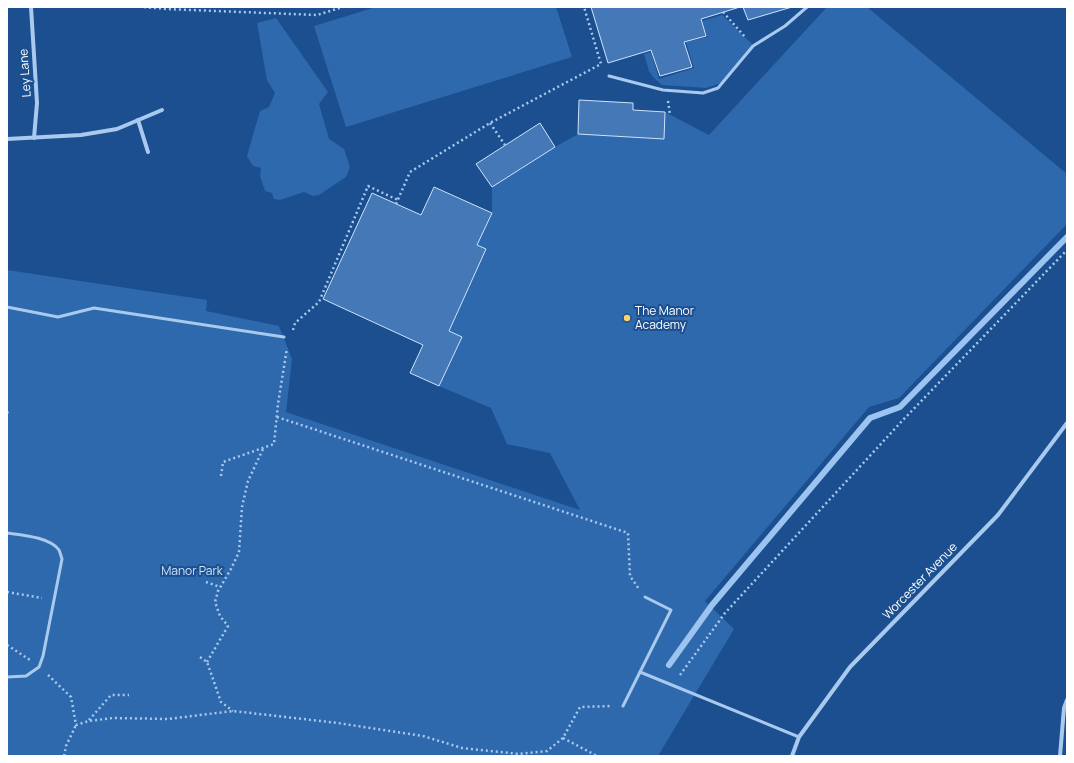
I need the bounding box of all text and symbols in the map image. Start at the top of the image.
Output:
street label: Ley Lane [14,48,35,98]
place label: The Manor Academy [635,302,695,333]
marker: The Manor Academy [622,313,632,323]
street label: Worcester Avenue [878,538,961,623]
park label: Manor Park [161,562,224,579]

